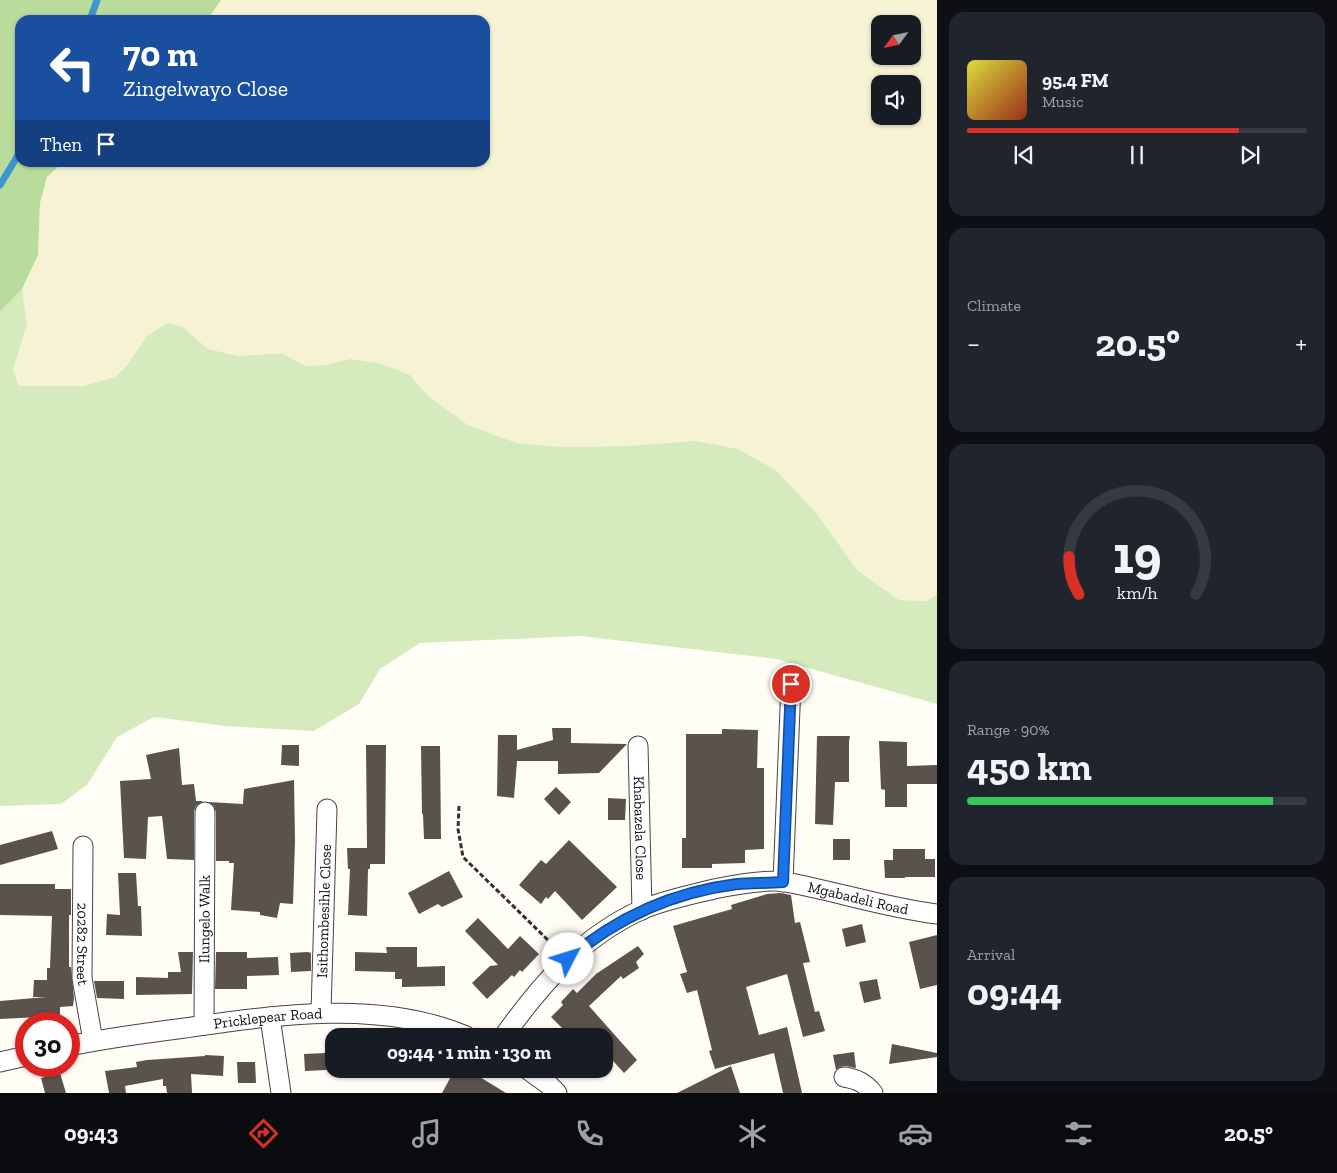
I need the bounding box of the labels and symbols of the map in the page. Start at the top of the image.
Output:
north arrow [871,15,921,65]
pin [770,663,812,705]
street label: Khabazela Close [630,776,650,880]
street label: Isithombesihle Close [313,844,335,978]
street label: Ilungelo Walk [195,875,214,963]
street label: Mgabadeli Road [806,878,911,919]
street label: 20282 Street [73,902,92,987]
position arrow [541,932,593,984]
street label: Pricklepear Road [212,1004,323,1033]
speed limit sign: 30 [15,1012,80,1077]

